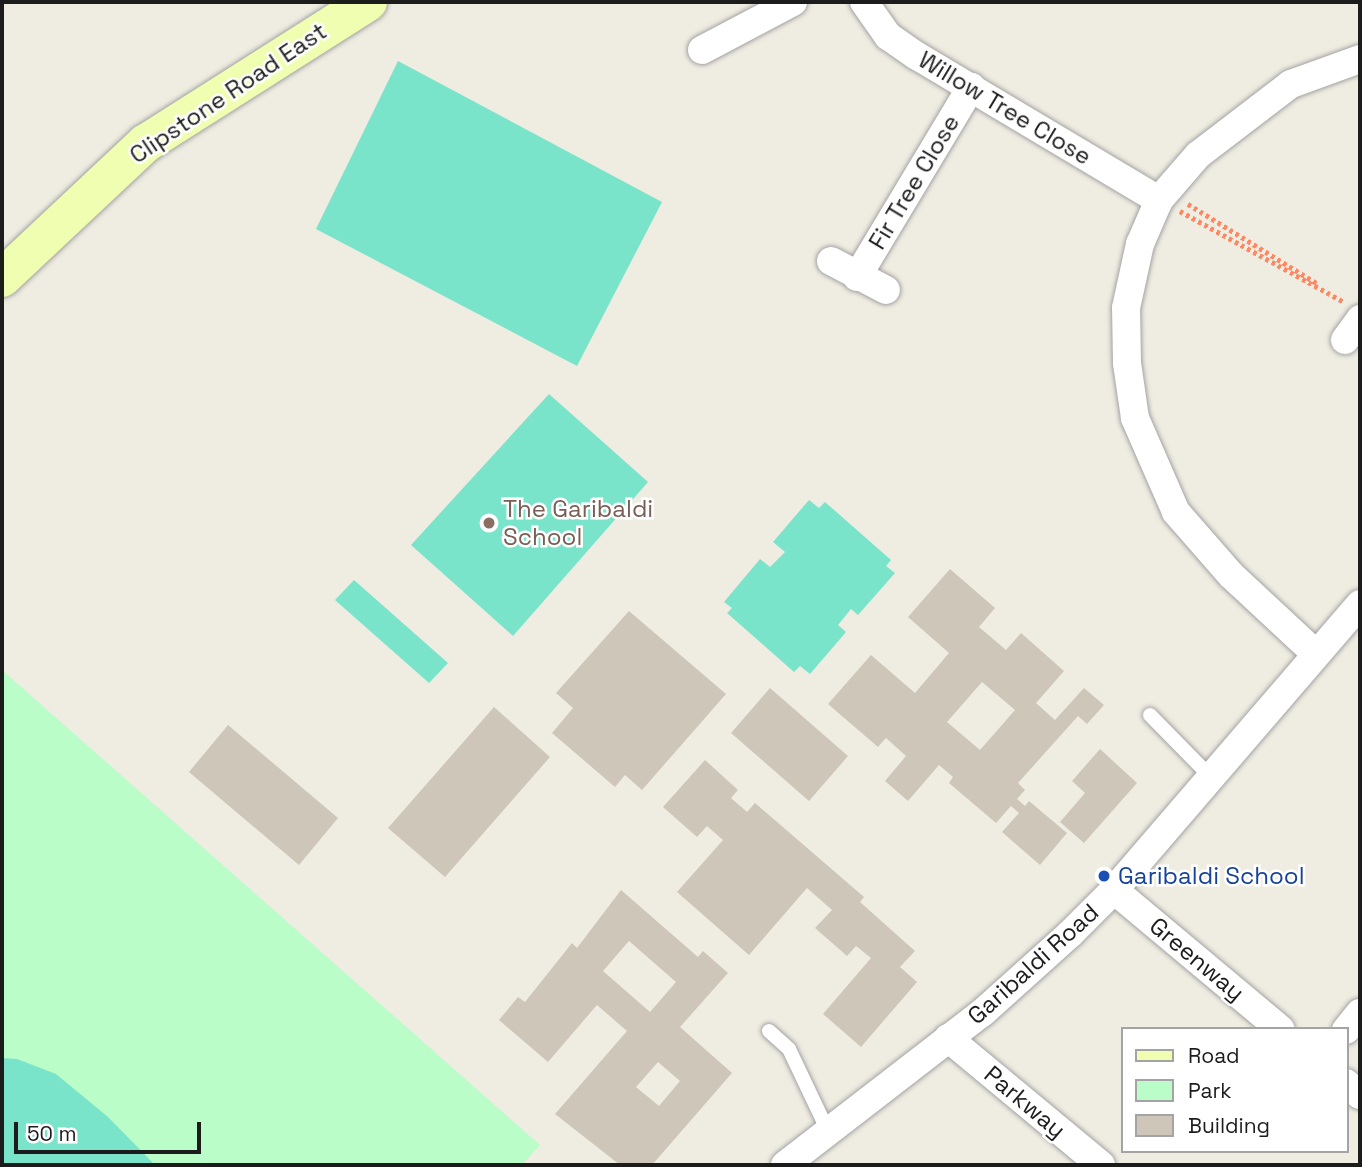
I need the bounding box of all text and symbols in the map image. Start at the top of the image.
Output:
street label: Clipstone Road East [124,16,332,170]
street label: Willow Tree Close [913,45,1097,171]
street label: Fir Tree Close [862,109,966,255]
place label: The Garibaldi School [503,495,653,551]
marker: The Garibaldi School [481,515,497,531]
place label: Garibaldi School [1118,862,1305,890]
marker: Garibaldi School [1096,868,1112,884]
street label: Garibaldi Road [962,898,1104,1030]
street label: Greenway [1144,911,1250,1007]
legend [1120,1027,1348,1153]
text: Road [1188,1042,1240,1069]
street label: Parkway [979,1060,1071,1144]
text: Park [1188,1077,1232,1104]
scale bar [18,1108,205,1152]
text: Building [1188,1112,1270,1139]
text: 50 m [27,1120,77,1147]

